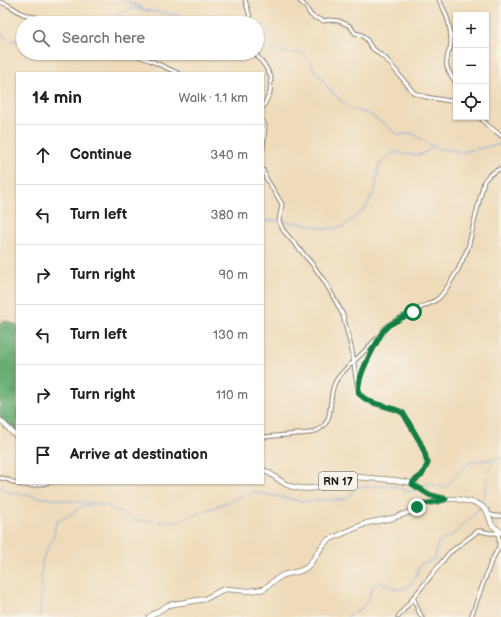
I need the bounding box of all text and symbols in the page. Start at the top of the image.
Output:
map controls [453,12,489,120]
button: + [453,12,489,48]
search box [16,16,264,60]
icon: search [30,27,52,49]
text: Search here [62,29,145,48]
button: − [453,48,489,84]
button: locate [453,84,489,120]
text: 14 min [32,88,82,108]
text: Walk · 1.1 km [179,90,248,106]
icon: ahead [32,144,54,166]
text: Continue [70,145,132,164]
text: 340 m [210,147,248,163]
icon: left [32,204,54,226]
text: Turn left [70,205,127,224]
text: 380 m [211,207,248,223]
icon: right [32,264,54,286]
text: Turn right [70,265,135,284]
text: 90 m [219,267,248,283]
route start [404,303,422,321]
icon: left [32,324,54,346]
text: Turn left [70,325,127,344]
text: 130 m [213,327,248,343]
icon: right [32,384,54,406]
text: Turn right [70,385,135,404]
text: 110 m [216,387,248,403]
icon: arrive [32,444,54,466]
text: Arrive at destination [70,445,208,464]
road number: RN 17 [319,472,357,490]
route end [408,498,426,516]

